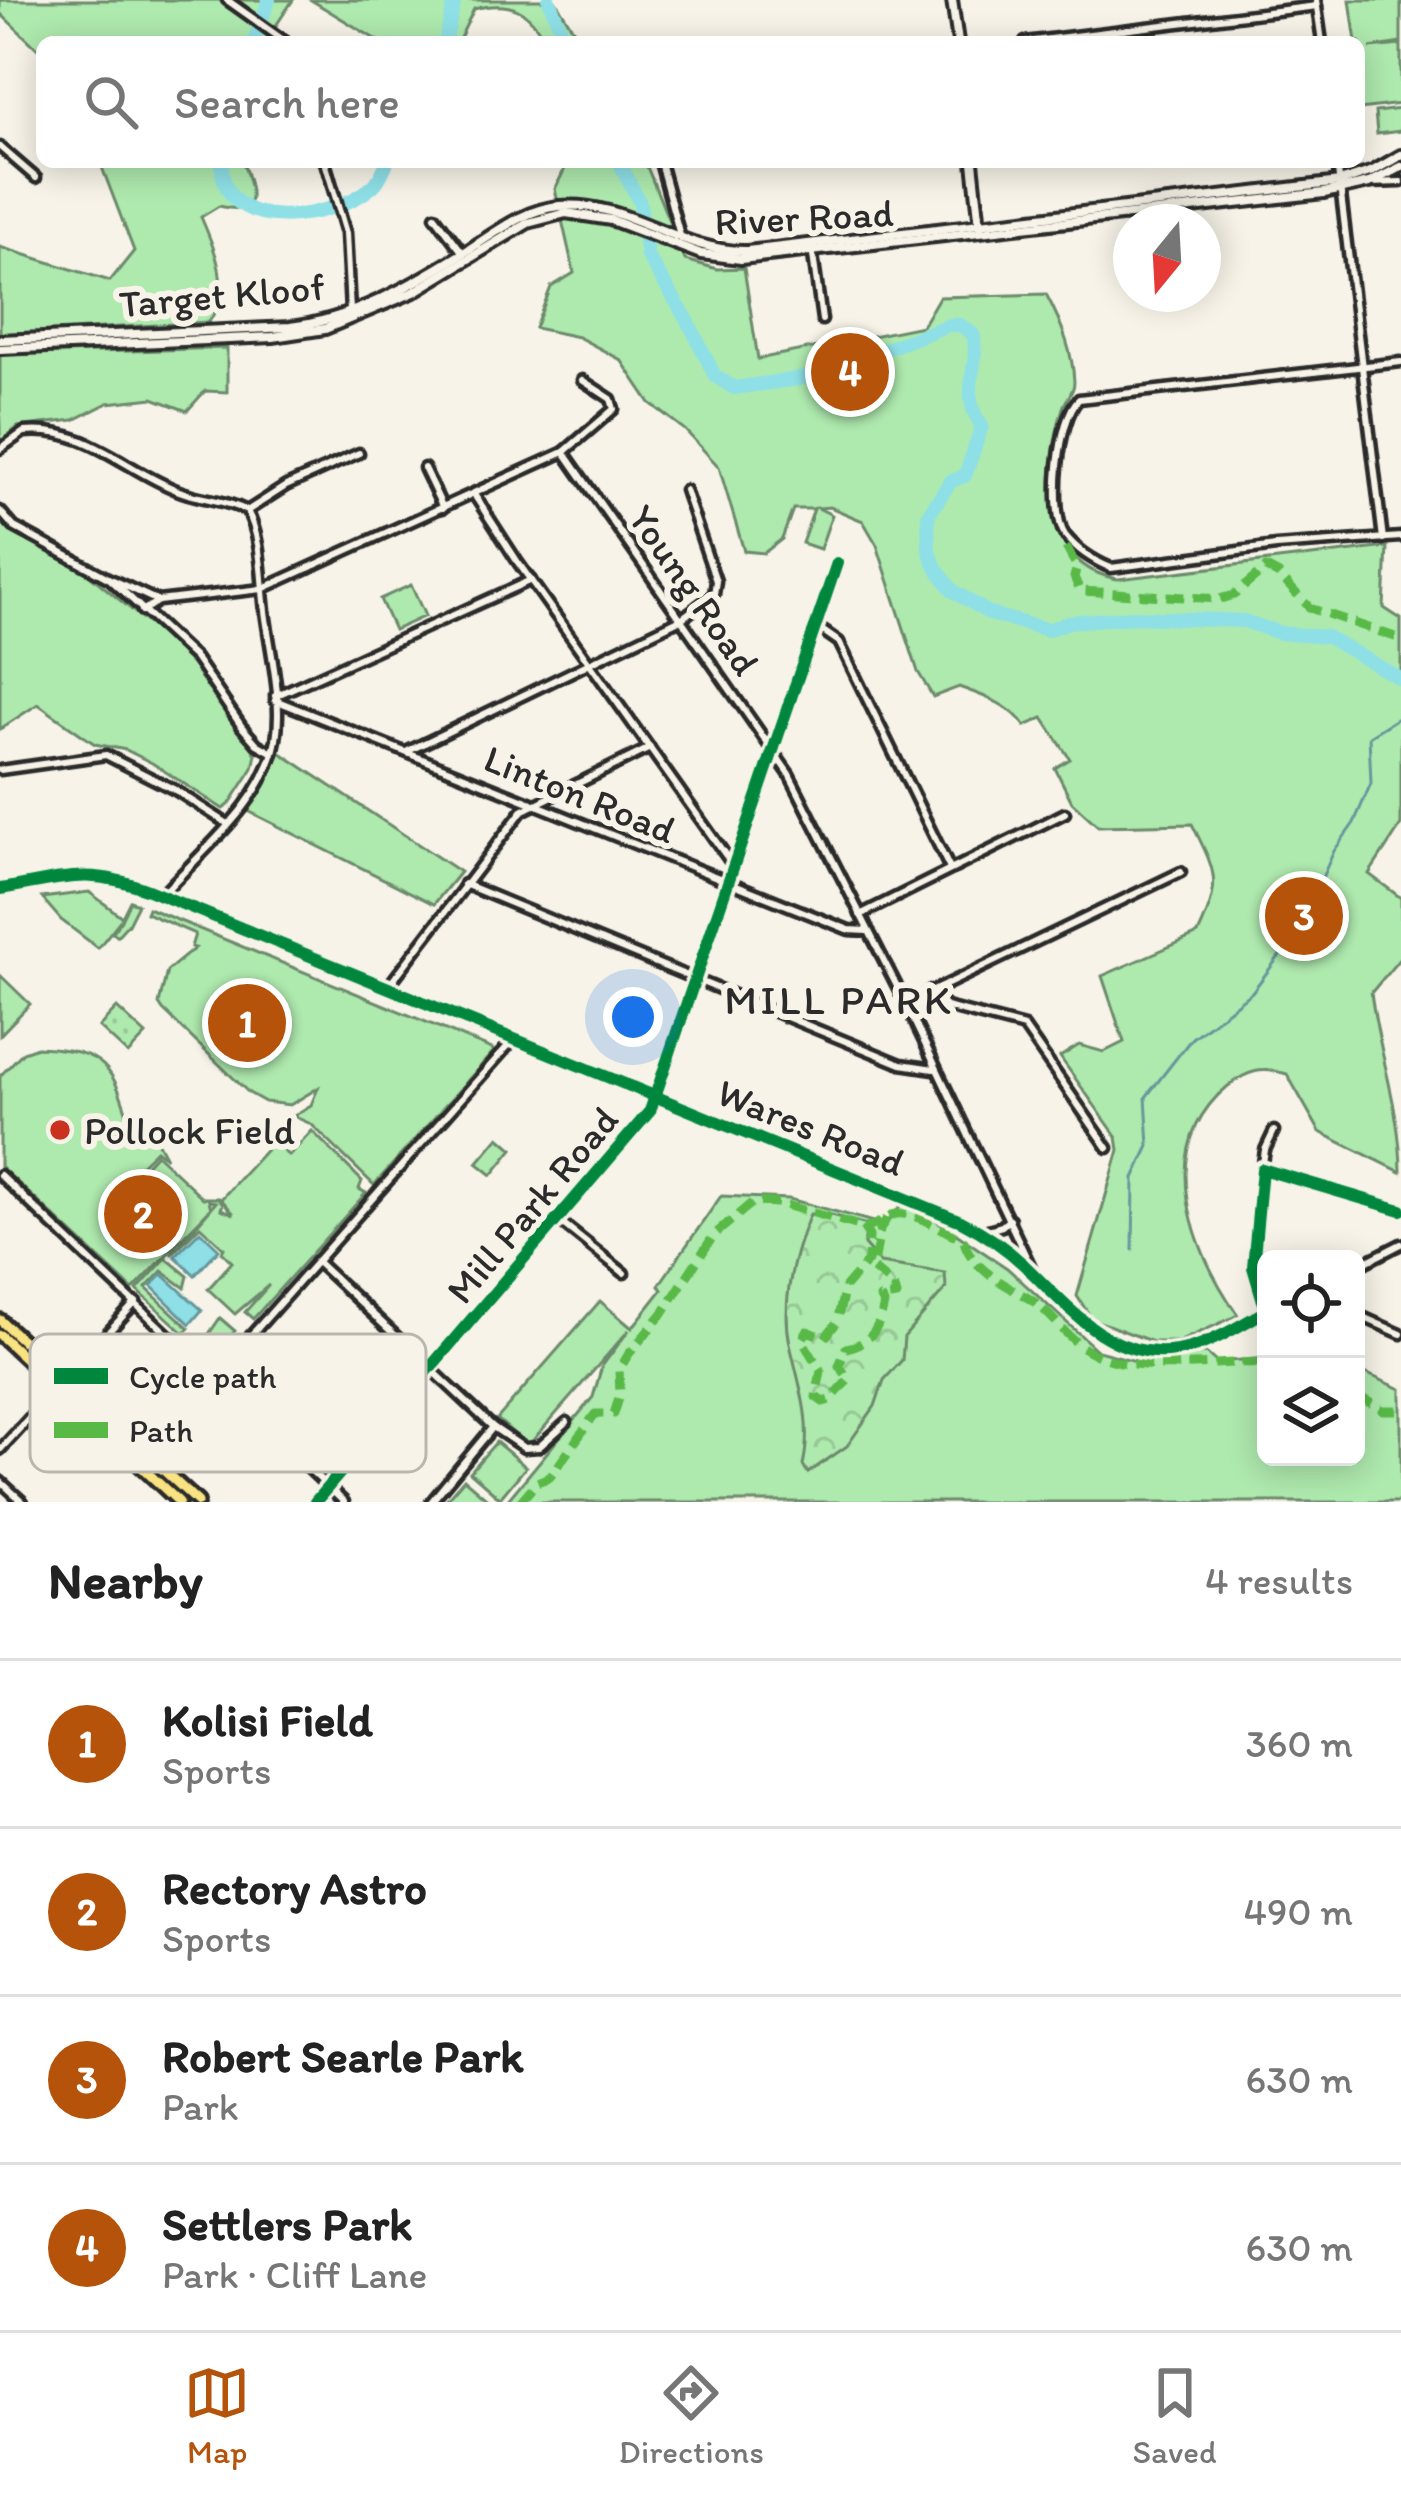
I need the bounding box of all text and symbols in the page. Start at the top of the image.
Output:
search box [36,36,1365,168]
icon: search [78,69,144,135]
text: Search here [174,75,400,129]
street label: River Road [713,189,895,245]
north arrow [1113,204,1221,312]
street label: Target Kloof [117,263,327,327]
pin: 4 [811,327,889,417]
street label: Young Road [618,496,770,684]
street label: Linton Road [477,734,683,854]
pin: 3 [1265,871,1343,961]
district label: MILL PARK [724,974,954,1025]
pin: 1 [208,978,286,1068]
your location [603,987,663,1047]
street label: Wares Road [710,1068,912,1186]
street label: Mill Park Road [436,1097,628,1313]
place label: Pollock Field [84,1107,295,1154]
marker: Pollock Field [47,1117,73,1143]
pin: 2 [104,1169,182,1259]
map controls [1257,1250,1365,1466]
button: locate [1257,1250,1365,1358]
legend [30,1334,426,1472]
text: Cycle path [129,1357,277,1396]
button: layers [1257,1358,1365,1466]
text: Path [129,1411,193,1450]
text: Nearby [48,1550,203,1611]
text: 4 results [1205,1557,1353,1604]
text: Kolisi Field [162,1693,373,1747]
text: 1 [78,1720,96,1767]
text: 360 m [1246,1720,1353,1767]
text: Sports [162,1747,271,1794]
text: Rectory Astro [162,1861,427,1915]
text: 2 [77,1888,97,1935]
text: 490 m [1244,1888,1353,1935]
text: Sports [162,1915,271,1962]
text: Robert Searle Park [162,2029,523,2083]
text: 3 [76,2056,98,2103]
text: 630 m [1246,2056,1353,2103]
text: Park [162,2083,239,2130]
text: Settlers Park [162,2197,412,2251]
text: 4 [75,2224,99,2271]
text: 630 m [1246,2224,1353,2271]
text: Park · Cliff Lane [162,2251,427,2298]
tab: Map [184,2360,250,2471]
tab: Directions [619,2360,764,2471]
tab: Saved [1133,2360,1217,2471]

